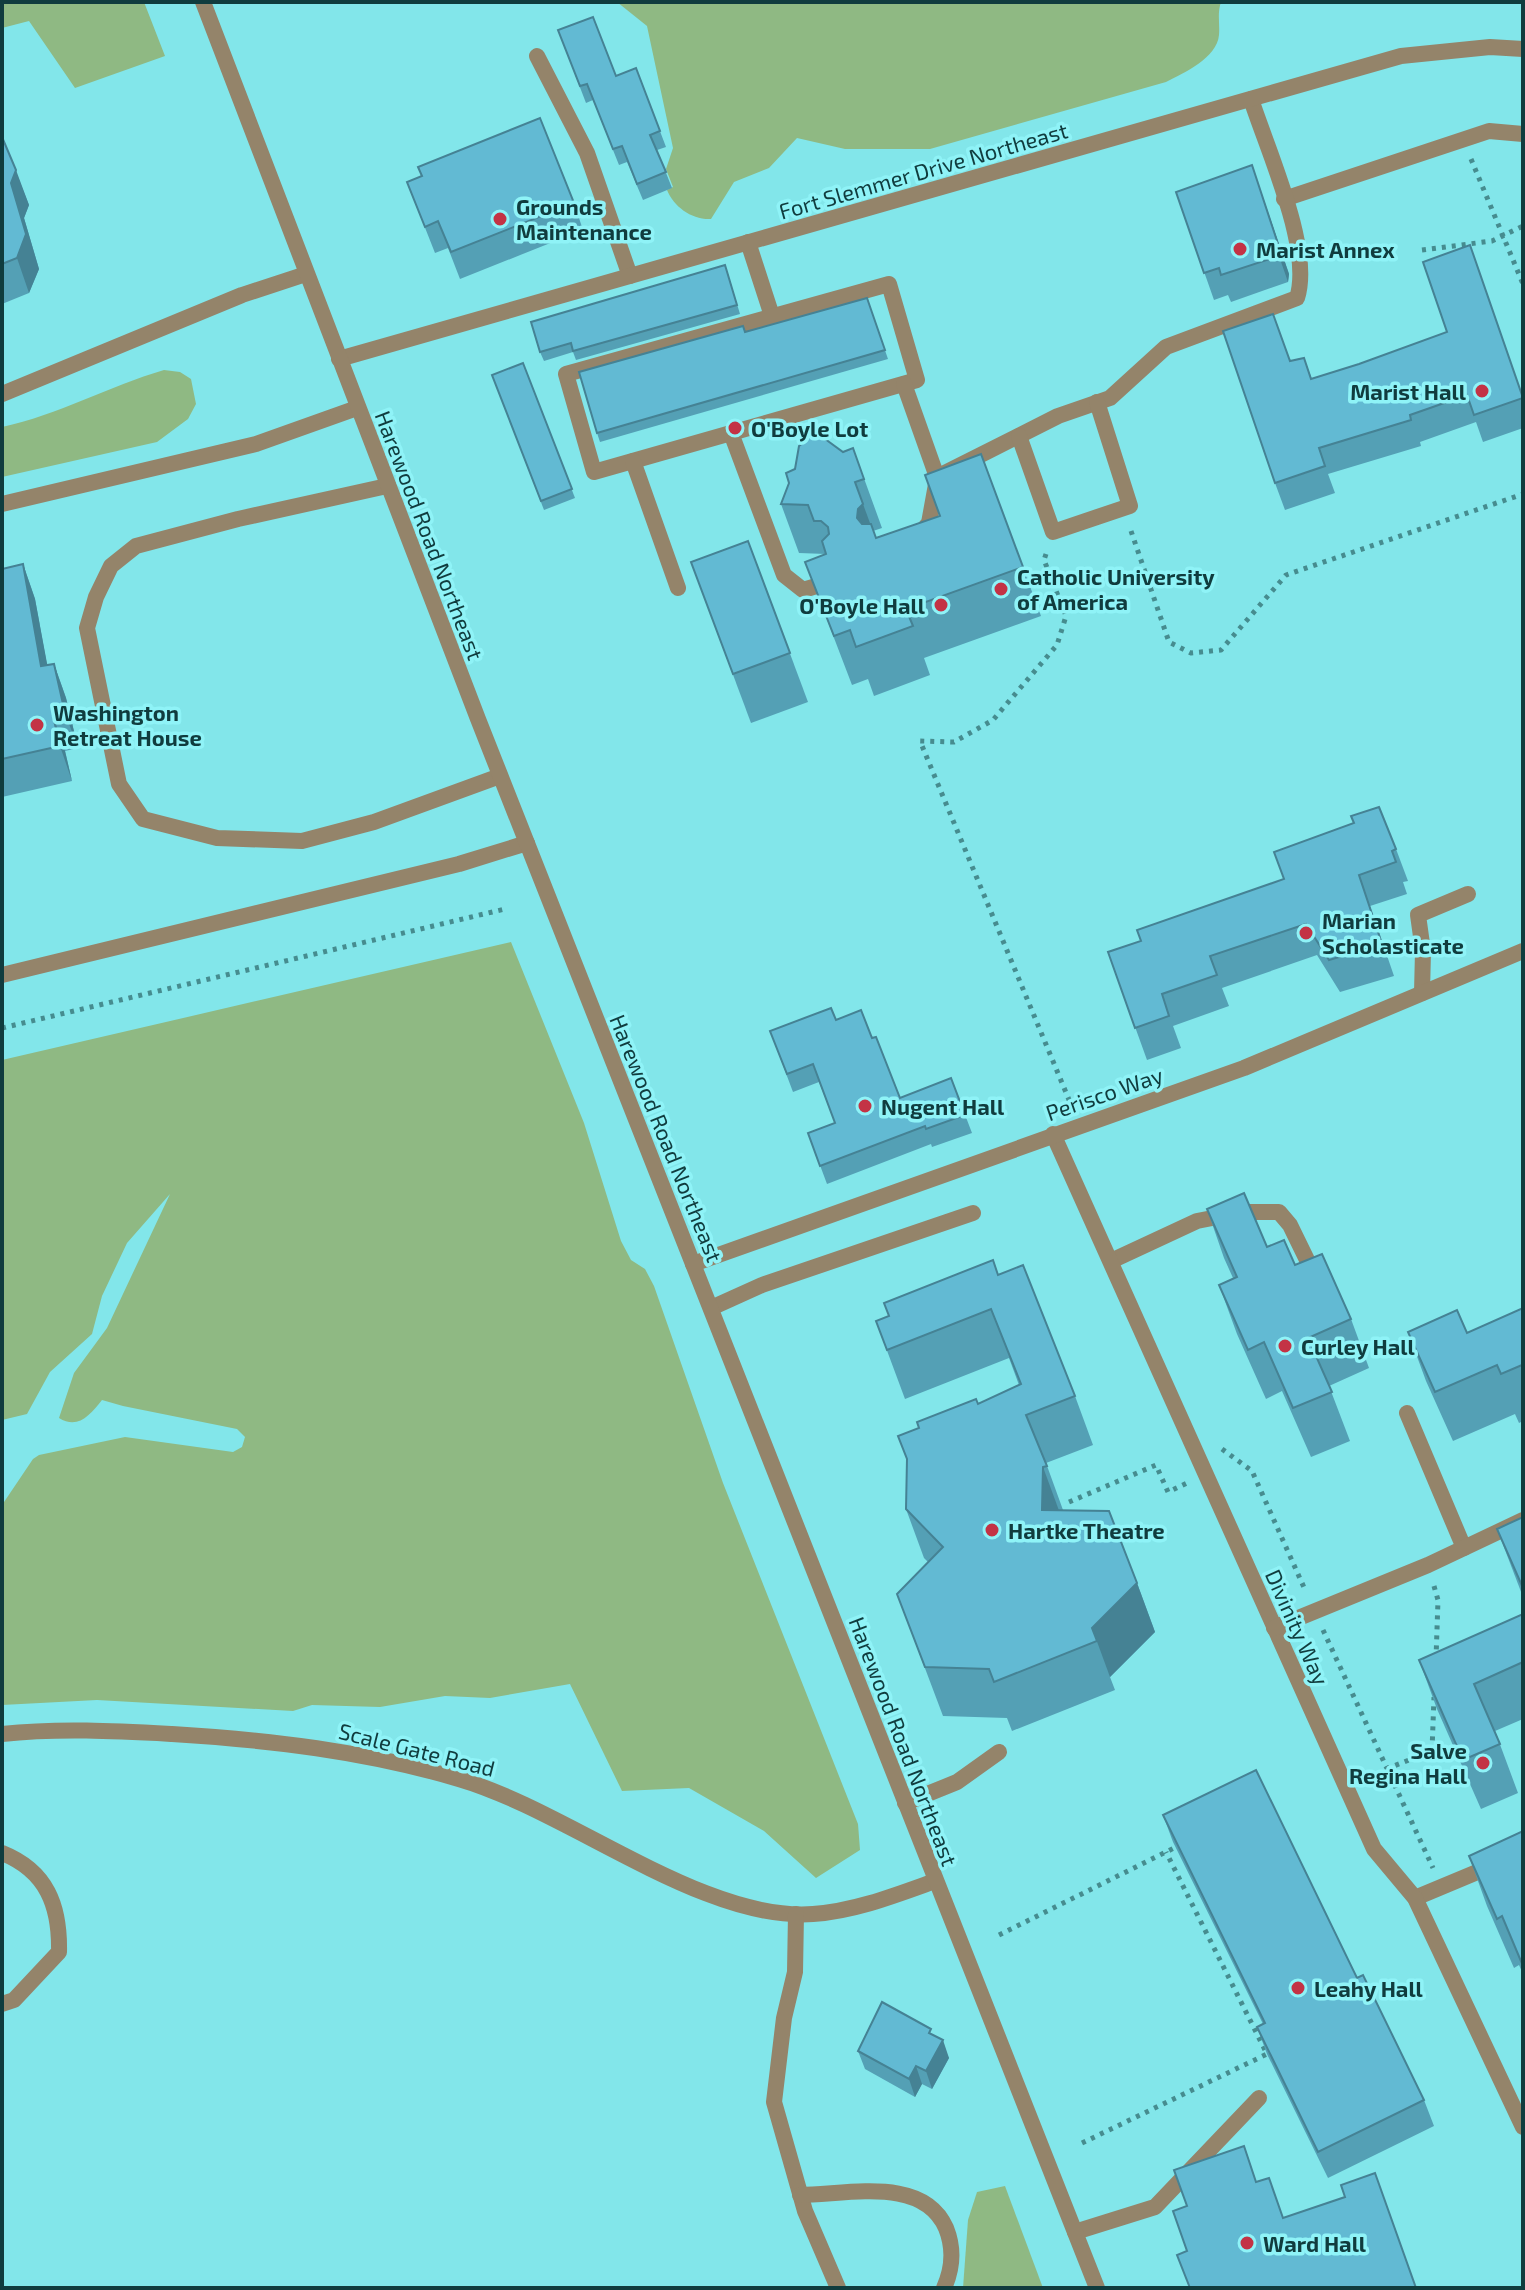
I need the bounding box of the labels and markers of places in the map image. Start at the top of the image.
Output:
place label: Grounds Maintenance [516,193,652,244]
marker: Grounds Maintenance [491,210,509,228]
place label: Marist Annex [1256,236,1395,262]
marker: Marist Annex [1231,240,1249,258]
place label: Marist Hall [1350,378,1467,404]
marker: Marist Hall [1473,382,1491,400]
place label: O'Boyle Lot [751,415,868,442]
marker: O'Boyle Lot [726,419,744,437]
place label: Catholic University of America [1017,563,1215,614]
marker: Catholic University of America [992,580,1010,598]
place label: O'Boyle Hall [799,592,926,619]
marker: O'Boyle Hall [932,596,950,614]
place label: Washington Retreat House [53,699,202,750]
marker: Washington Retreat House [28,716,46,734]
place label: Marian Scholasticate [1322,907,1464,958]
marker: Marian Scholasticate [1297,924,1315,942]
place label: Nugent Hall [881,1093,1005,1119]
marker: Nugent Hall [856,1097,874,1115]
place label: Curley Hall [1301,1333,1416,1360]
marker: Curley Hall [1276,1337,1294,1355]
place label: Hartke Theatre [1008,1517,1165,1543]
marker: Hartke Theatre [983,1521,1001,1539]
place label: Salve Regina Hall [1349,1737,1468,1788]
marker: Salve Regina Hall [1474,1754,1492,1772]
place label: Leahy Hall [1314,1975,1424,2002]
marker: Leahy Hall [1289,1979,1307,1997]
place label: Ward Hall [1263,2230,1367,2256]
marker: Ward Hall [1238,2234,1256,2252]

